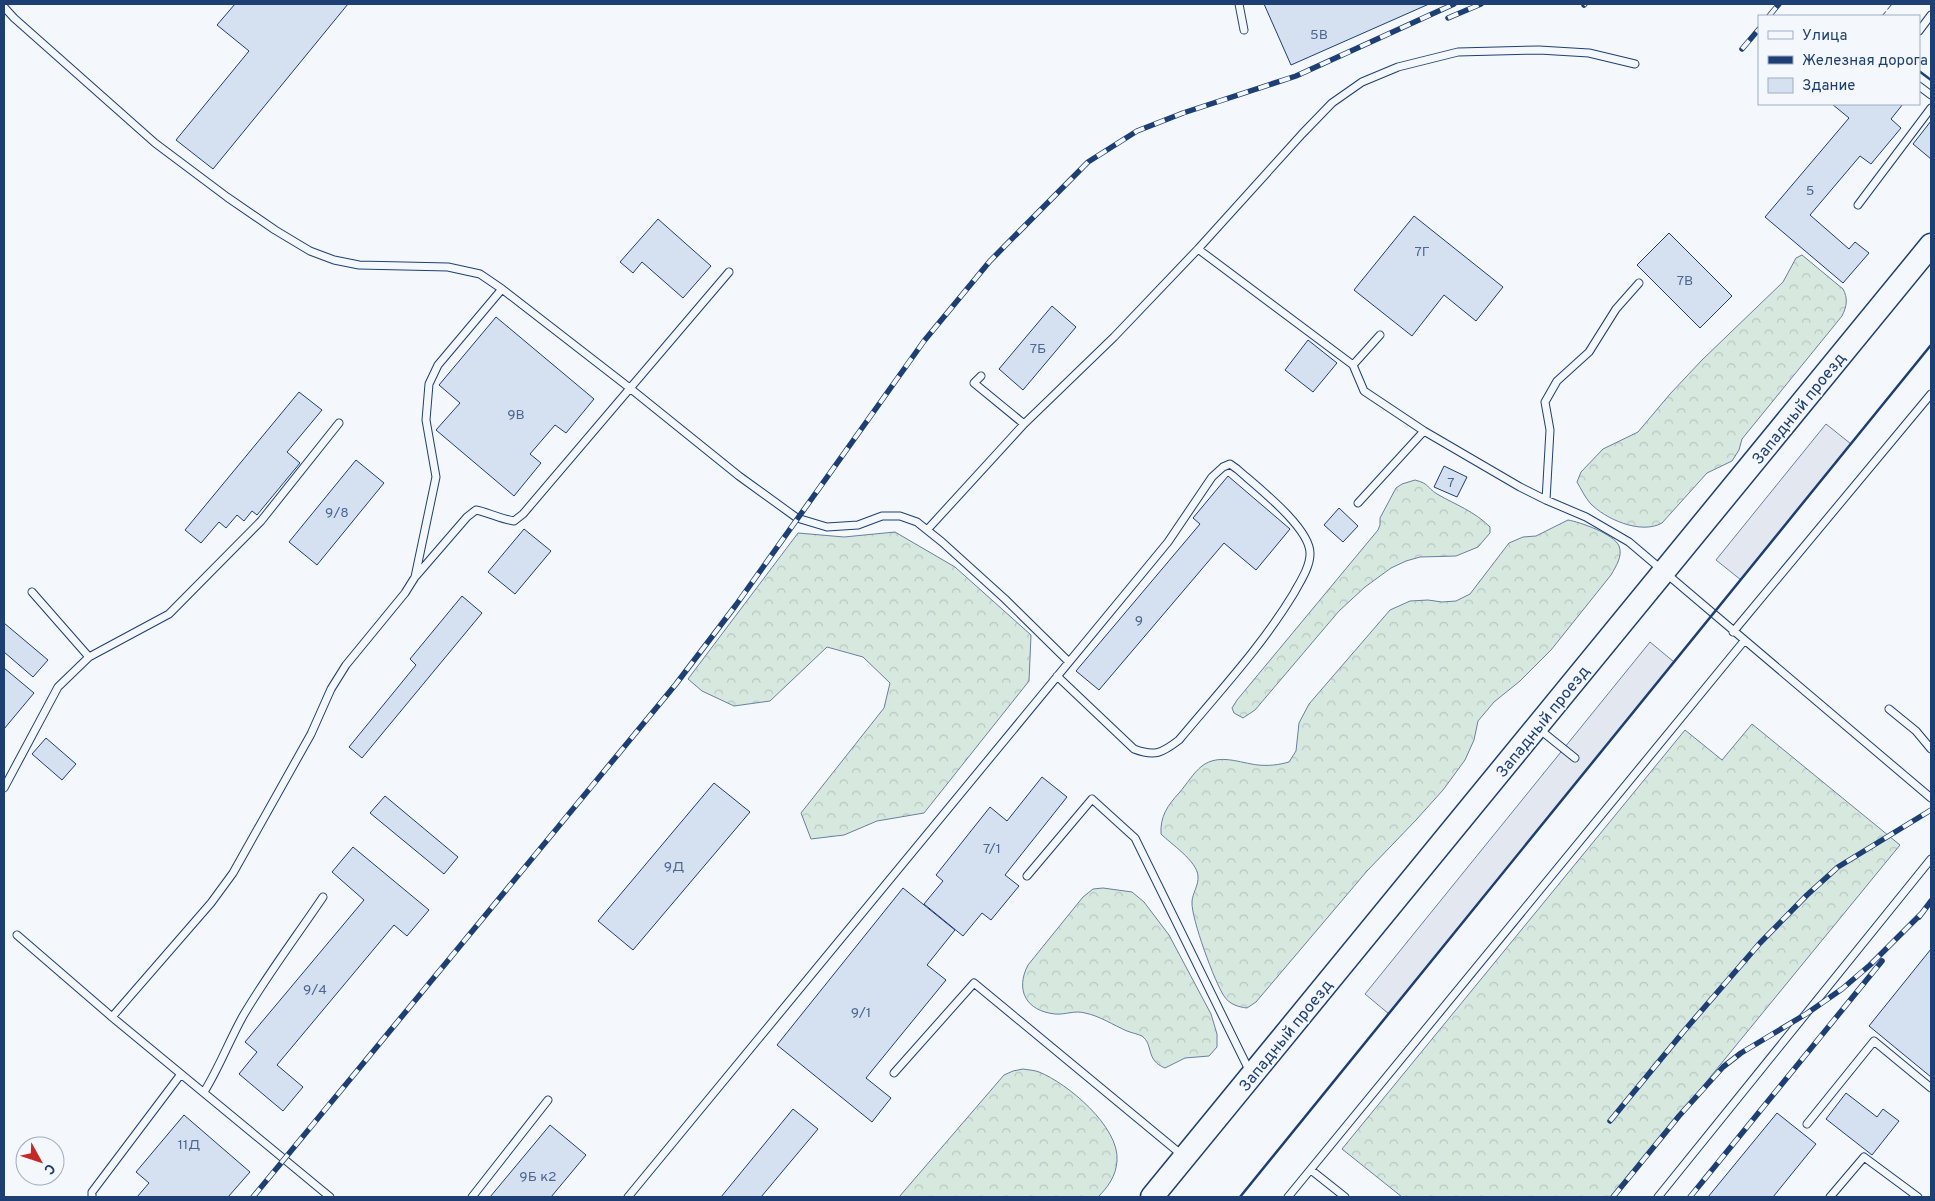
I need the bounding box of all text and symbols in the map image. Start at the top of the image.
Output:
legend [1758,15,1920,105]
house number: 5В [1310,27,1328,44]
text: Улица [1802,27,1847,46]
text: Железная дорога [1802,52,1928,71]
text: Здание [1802,77,1855,96]
house number: 5 [1806,183,1814,200]
house number: 7Г [1414,244,1430,261]
house number: 7В [1677,273,1693,290]
house number: 7Б [1030,341,1046,358]
street label: Западный проезд [1748,349,1851,469]
house number: 9В [507,407,525,424]
house number: 7 [1447,475,1455,492]
house number: 9/8 [325,505,349,522]
house number: 9 [1135,613,1143,630]
street label: Западный проезд [1492,662,1595,782]
house number: 7/1 [983,841,1001,858]
house number: 9Д [664,859,684,876]
street label: Западный проезд [1235,976,1338,1096]
house number: 9/4 [303,982,327,999]
house number: 9/1 [851,1005,871,1022]
north arrow [15,1136,65,1186]
house number: 11Д [178,1137,200,1154]
text: С [39,1159,58,1177]
house number: 9Б к2 [519,1169,557,1186]

